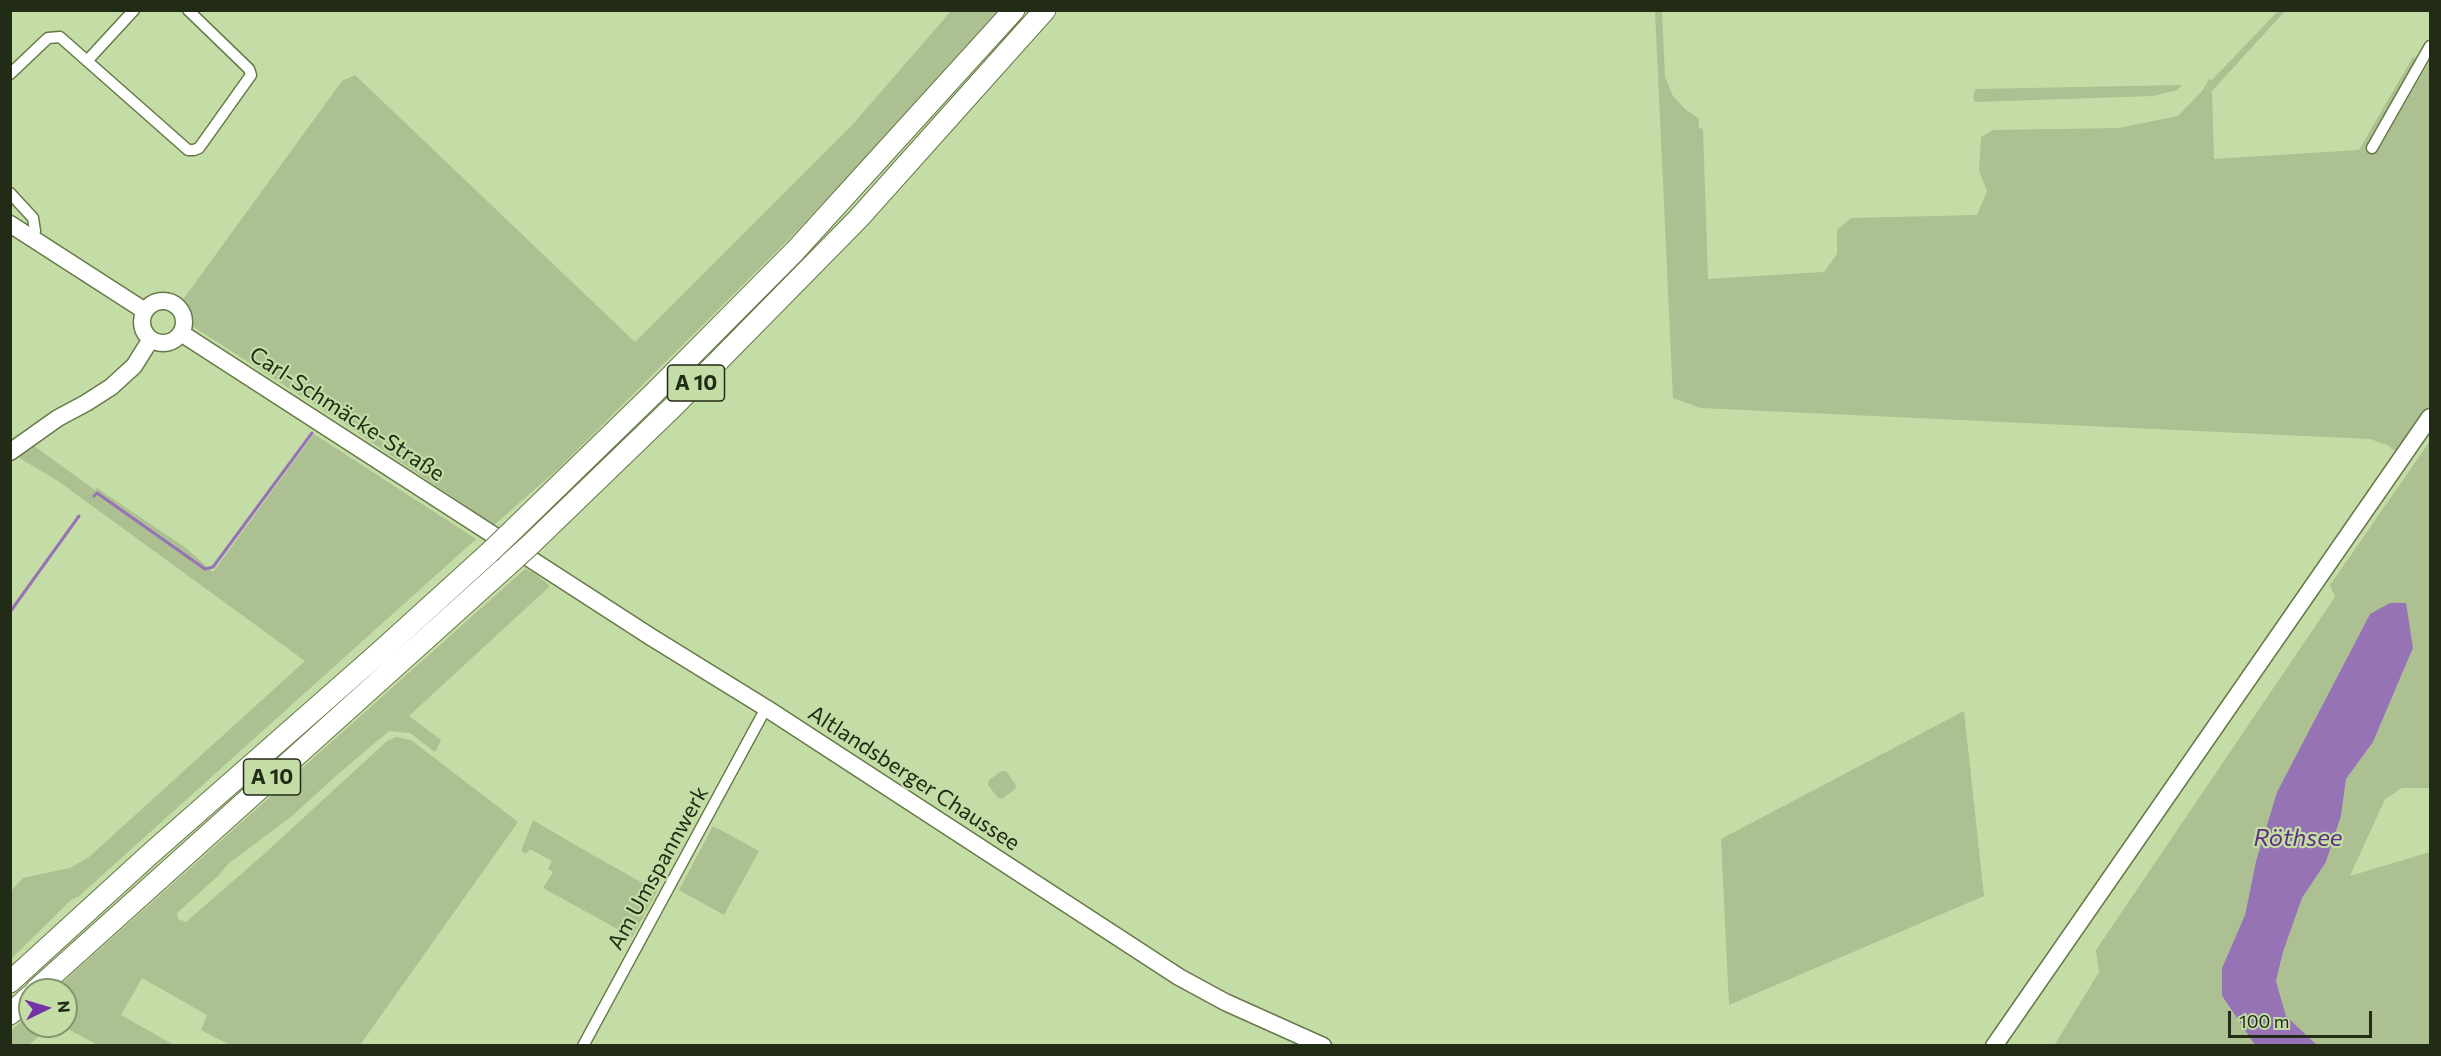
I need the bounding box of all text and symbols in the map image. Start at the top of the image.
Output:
street label: Carl-Schmäcke-Straße [245,341,449,487]
road number: A 10 [668,365,724,401]
street label: Altlandsberger Chaussee [803,700,1025,856]
road number: A 10 [244,759,300,795]
street label: Am Umspannwerk [602,782,714,954]
water label: Röthsee [2253,824,2343,852]
north arrow [18,978,78,1038]
scale bar [2231,999,2375,1037]
text: N [54,1000,74,1013]
text: 100 m [2239,1010,2289,1032]

